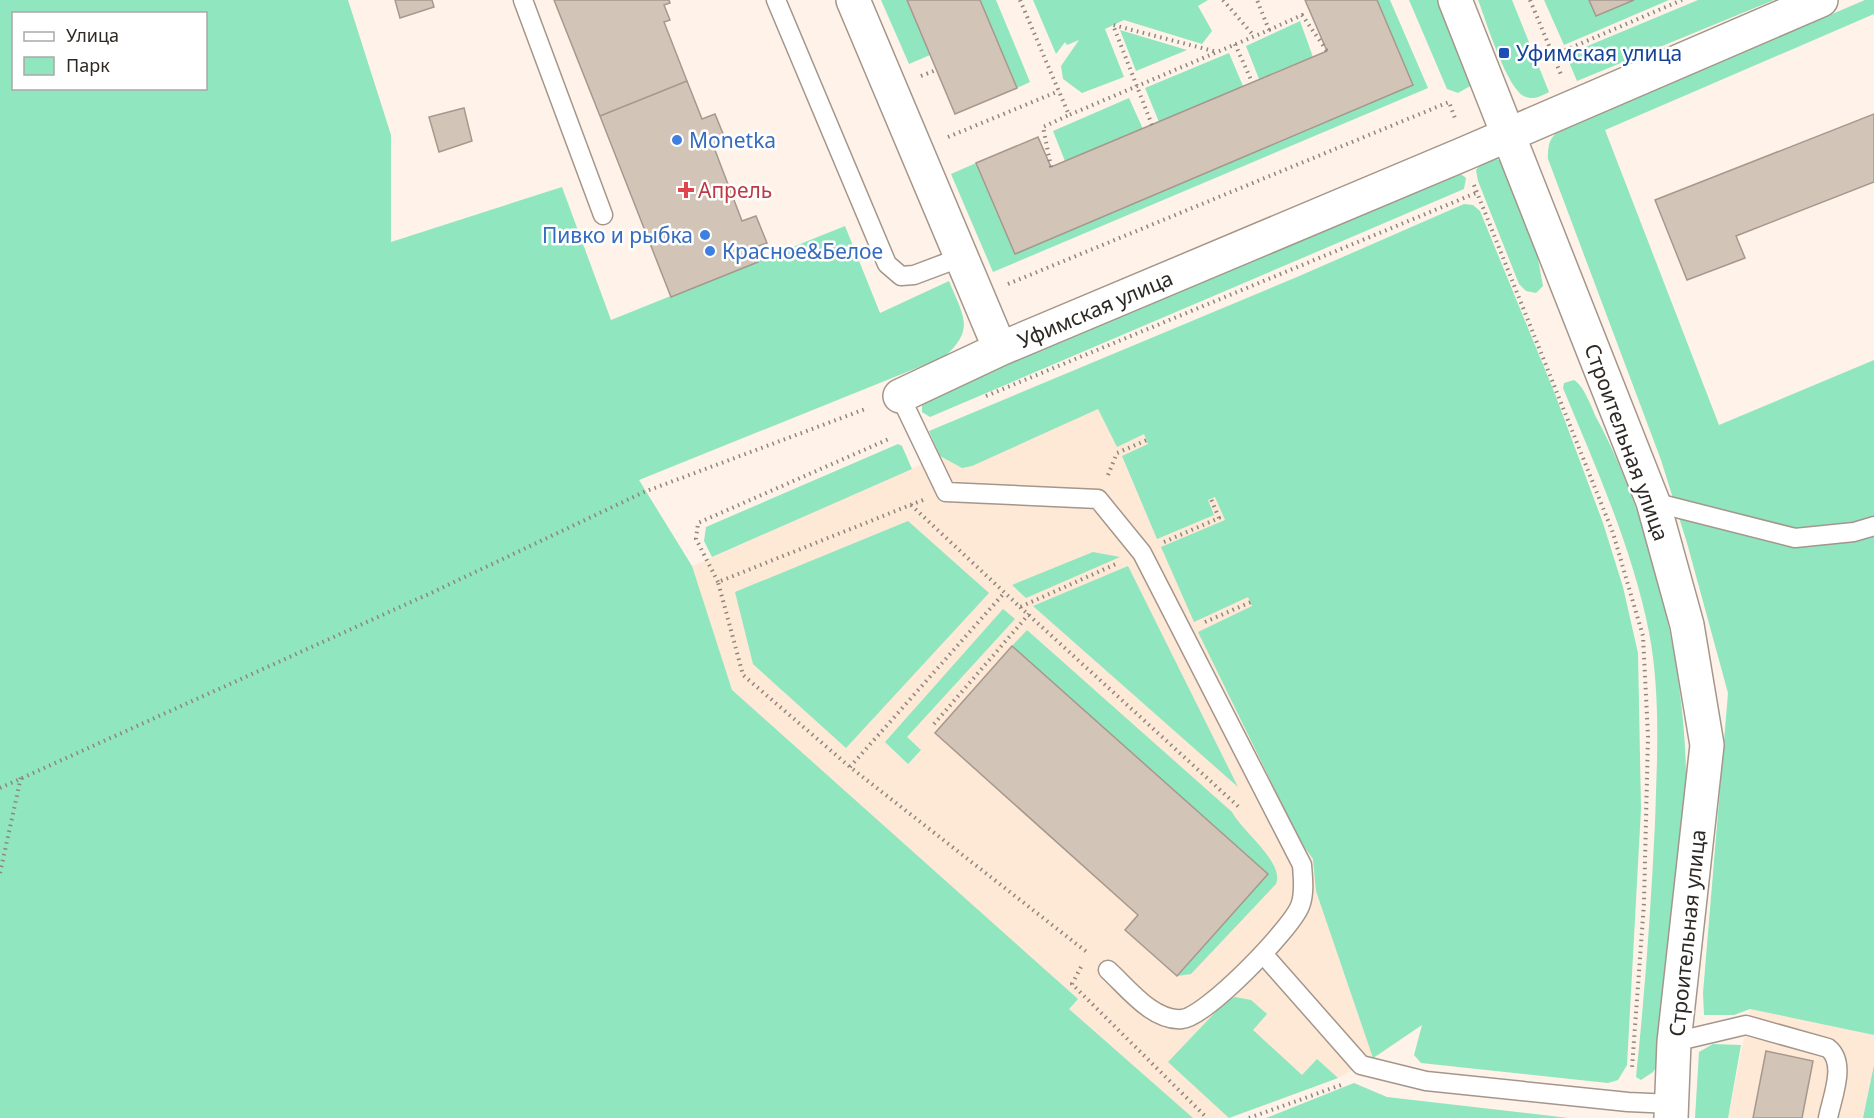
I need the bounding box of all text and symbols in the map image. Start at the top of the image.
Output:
legend [12,12,207,90]
text: Улица [66,23,119,47]
place label: Уфимская улица [1516,39,1682,67]
marker: Уфимская улица [1497,46,1511,60]
text: Парк [66,53,110,77]
place label: Monetka [689,126,776,154]
marker: Monetka [670,133,684,147]
place label: Апрель [698,176,772,204]
marker: Апрель [679,183,693,197]
place label: Пивко и рыбка [542,221,693,249]
marker: Пивко и рыбка [698,228,712,242]
place label: Красное&Белое [722,237,883,265]
marker: Красное&Белое [703,244,717,258]
street label: Уфимская улица [1013,264,1177,354]
street label: Строительная улица [1578,339,1676,545]
street label: Строительная улица [1662,828,1712,1038]

